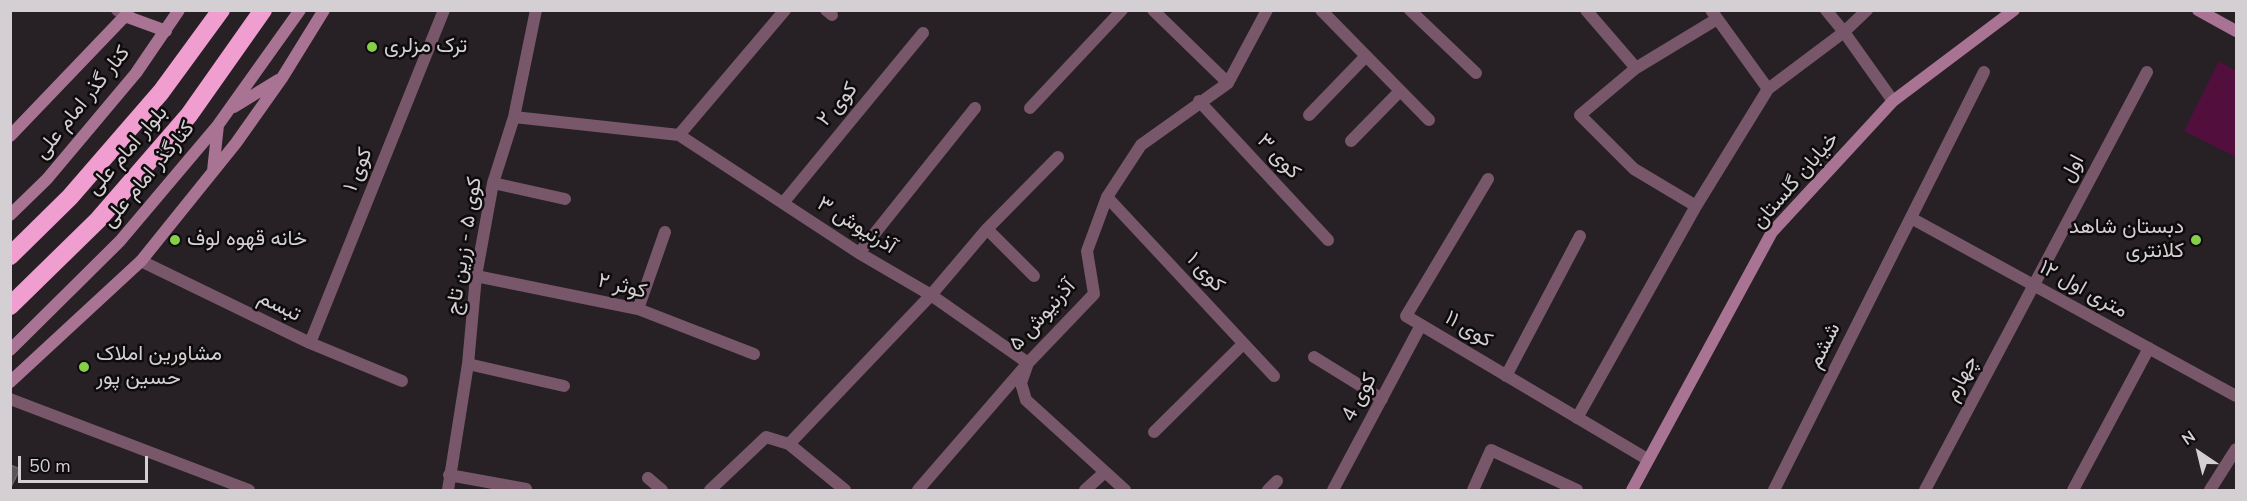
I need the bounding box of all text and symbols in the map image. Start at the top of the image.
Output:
place label: ترک مزلری [384,34,467,60]
marker: ترک مزلری [365,40,379,54]
street label: کنار گذر امام علی [30,41,136,165]
street label: کوی ۲ [812,78,864,132]
street label: بلوار امام علی [82,101,174,201]
street label: کنارگذر امام علی [97,117,201,233]
street label: خیابان گلستان [1747,127,1845,235]
street label: کوی ۳ [1251,129,1305,185]
street label: کوی ۱ [339,144,379,196]
street label: اول [2055,151,2091,187]
street label: کوی ۵ - زرین تاج [442,175,488,317]
street label: آذرنیوش ۳ [812,192,900,260]
place label: دبستان شاهد کلانتری [2069,215,2184,265]
place label: خانه قهوه لوف [187,227,307,253]
marker: خانه قهوه لوف [168,233,182,247]
marker: دبستان شاهد کلانتری [2189,233,2203,247]
street label: کوی ۱ [1180,248,1230,298]
street label: ۱۲ متری اول [2034,255,2132,325]
street label: کوثر ۲ [595,269,649,305]
street label: آذرنیوش ۵ [1004,275,1082,357]
street label: تبسم [253,286,305,328]
street label: کوی ۱۱ [1440,306,1496,354]
street label: ششم [1803,319,1847,373]
place label: مشاورین املاک حسین پور [96,342,222,392]
street label: چهارم [1940,352,1984,406]
marker: مشاورین املاک حسین پور [77,360,91,374]
street label: کوی 4 [1337,369,1383,427]
north arrow [2169,423,2229,483]
text: N [2177,426,2200,451]
scale bar [21,444,152,482]
text: 50 m [29,454,71,478]

